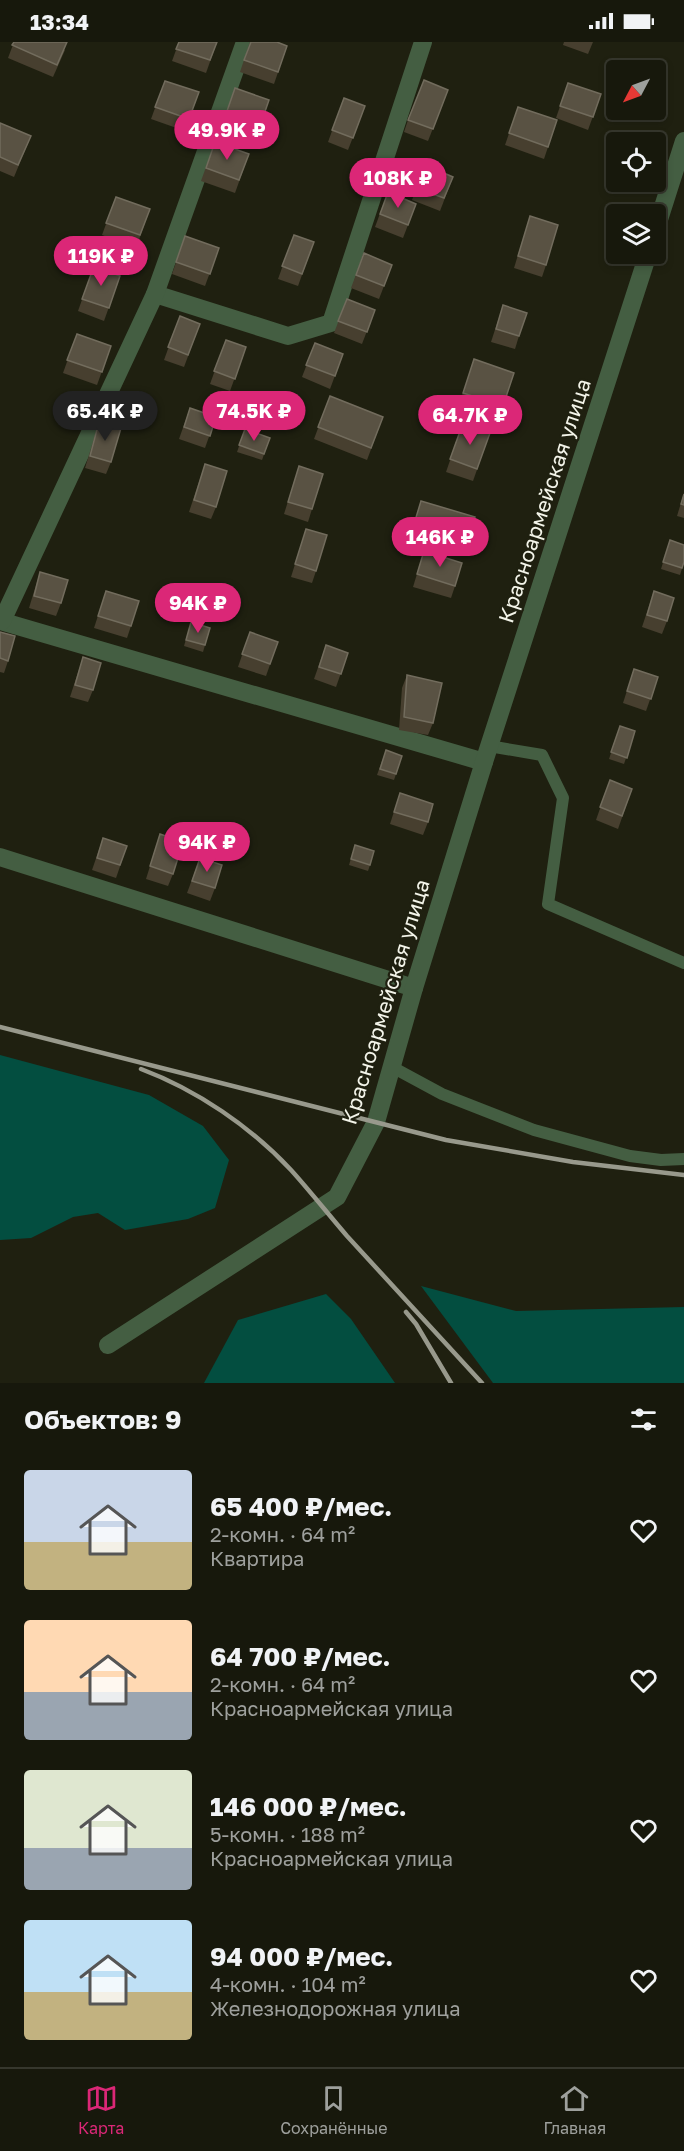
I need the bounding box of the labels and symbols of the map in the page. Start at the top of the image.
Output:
north arrow [606,60,666,120]
pin: 49.9K ₽ [172,110,282,161]
pin: 108K ₽ [349,158,447,209]
pin: 119K ₽ [52,236,150,287]
street label: Красноармейская улица [492,375,596,626]
pin: 65.4K ₽ [50,391,160,442]
pin: 74.5K ₽ [199,391,309,442]
pin: 64.7K ₽ [415,395,525,446]
pin: 146K ₽ [391,517,489,568]
pin: 94K ₽ [156,583,240,634]
pin: 94K ₽ [165,822,249,873]
street label: Красноармейская улица [335,876,435,1128]

